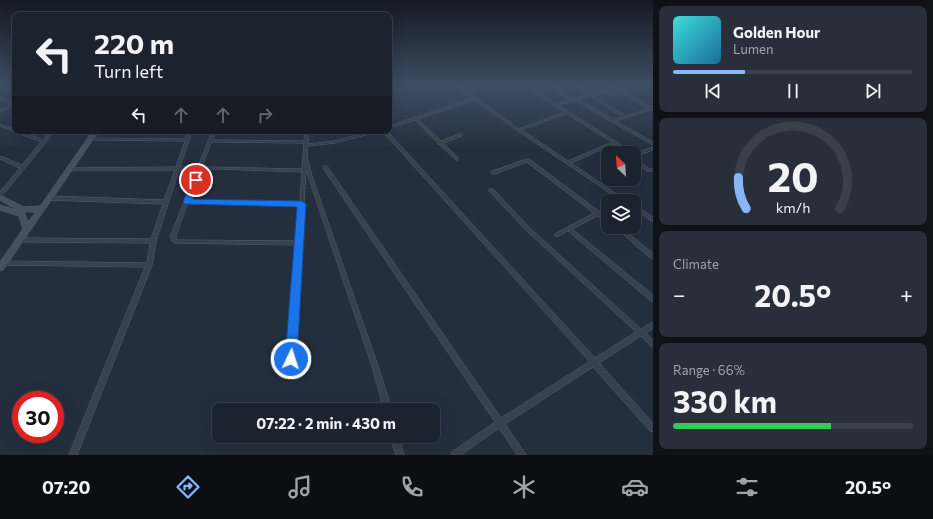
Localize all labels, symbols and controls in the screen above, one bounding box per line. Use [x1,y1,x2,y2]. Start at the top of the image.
text: Golden Hour [733,23,820,41]
text: 220 m [94,26,174,60]
icon: left [28,28,80,80]
text: Lumen [733,41,773,57]
text: Turn left [94,60,163,82]
icon: previous [702,80,724,102]
icon: pause [782,80,804,102]
icon: next [862,80,884,102]
icon: left [128,104,150,126]
icon: ahead [170,104,192,126]
icon: ahead [212,104,234,126]
icon: right [254,104,276,126]
north arrow [601,146,641,186]
map controls [601,146,641,234]
text: 20 [767,150,819,201]
pin [179,163,213,197]
icon: arrive [185,169,207,191]
button: layers [601,194,641,234]
text: km/h [776,198,810,216]
text: Climate [673,256,719,272]
text: 20.5° [754,276,831,313]
text: − [673,281,686,308]
text: + [900,281,913,308]
position arrow [270,338,312,380]
text: Range · 66% [673,362,745,378]
text: 330 km [673,382,777,419]
speed limit sign: 30 [12,391,64,443]
text: 07:22 · 2 min · 430 m [256,414,396,432]
icon: directions [174,473,202,501]
icon: music [286,473,314,501]
icon: phone [398,473,426,501]
icon: climate [510,473,538,501]
icon: car [621,473,649,501]
icon: filters [733,473,761,501]
text: 07:20 [42,476,90,498]
text: 20.5° [845,476,891,498]

